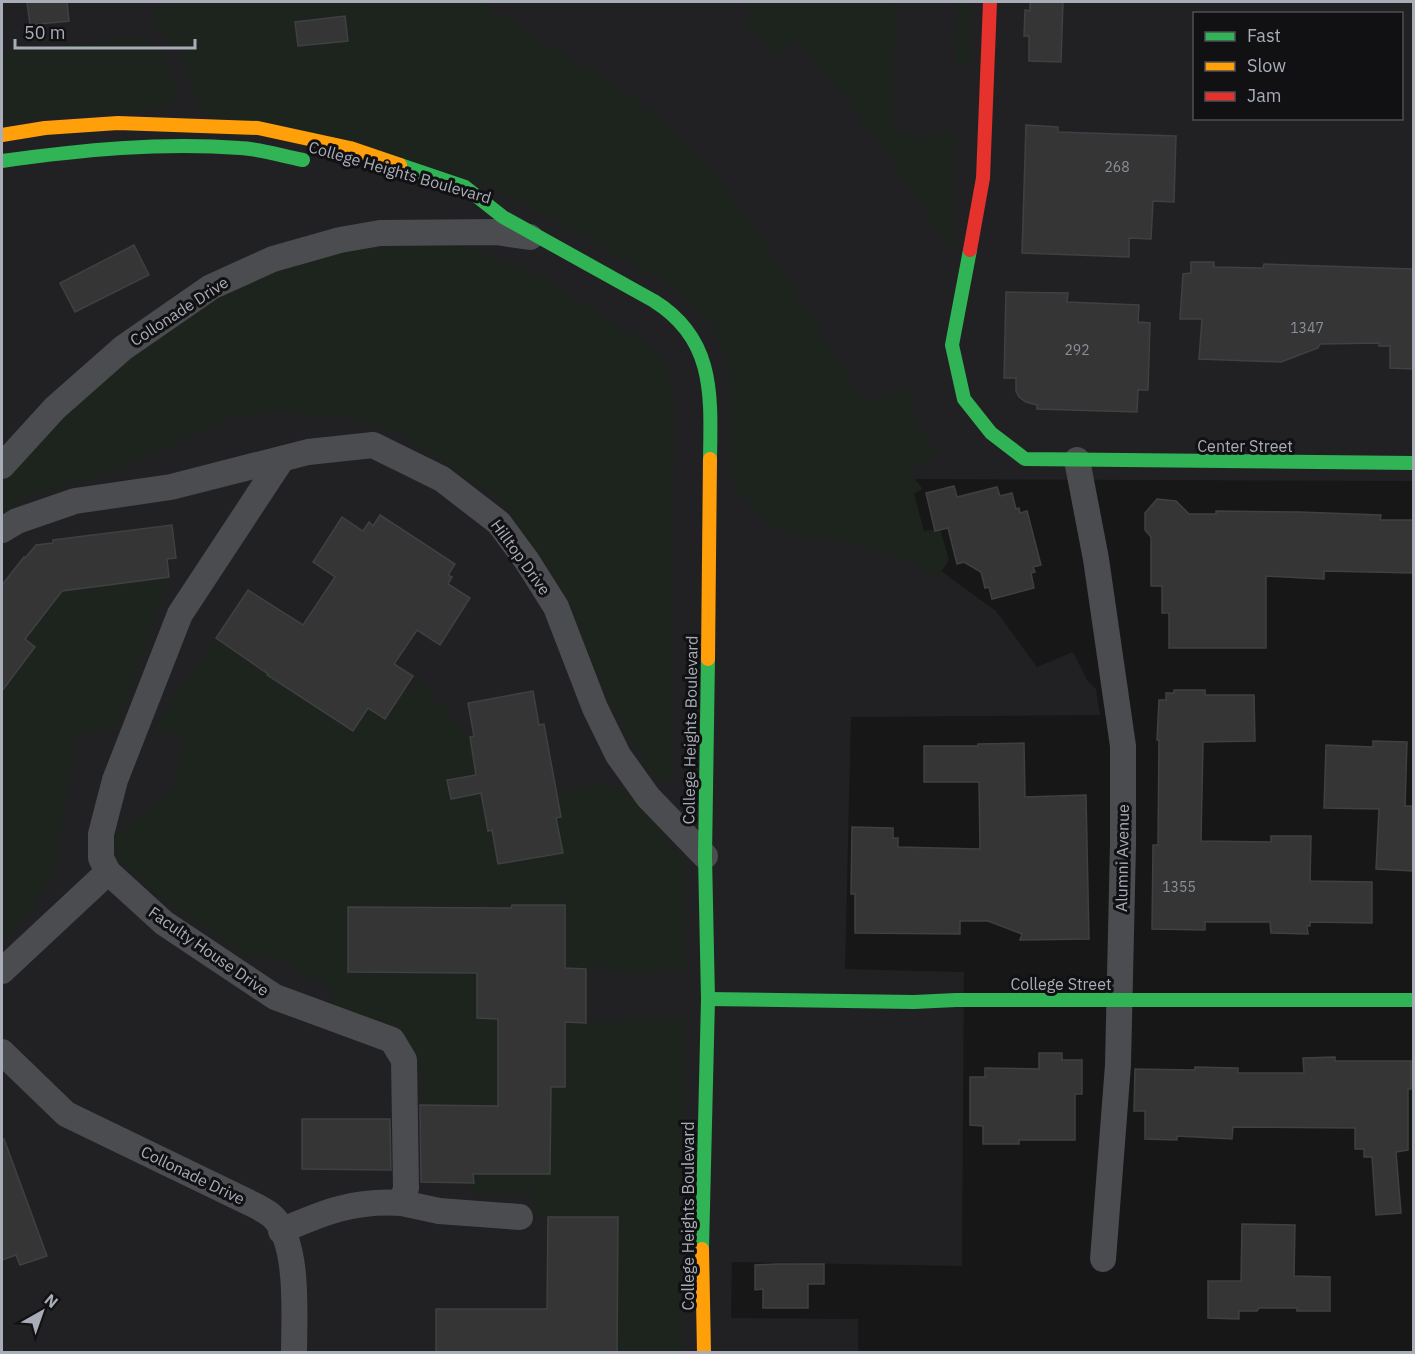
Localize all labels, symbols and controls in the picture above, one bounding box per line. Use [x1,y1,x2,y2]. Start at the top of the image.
scale bar [15,12,195,50]
legend [1193,12,1403,120]
text: 50 m [24,21,66,44]
text: Fast [1247,24,1281,47]
text: Slow [1247,54,1286,77]
text: Jam [1247,84,1282,107]
street label: College Heights Boulevard [306,136,494,208]
house number: 268 [1104,158,1130,176]
street label: Collonade Drive [126,272,232,350]
house number: 1347 [1290,319,1324,337]
house number: 292 [1064,341,1090,359]
street label: Center Street [1197,436,1293,456]
street label: Hilltop Drive [487,515,555,599]
street label: College Heights Boulevard [678,635,702,825]
street label: Alumni Avenue [1111,804,1133,912]
house number: 1355 [1162,878,1196,896]
street label: Faculty House Drive [145,902,273,1000]
street label: College Street [1010,974,1112,994]
street label: College Heights Boulevard [678,1122,698,1310]
street label: Collonade Drive [138,1141,248,1209]
north arrow [12,1282,72,1342]
text: N [41,1289,63,1312]

